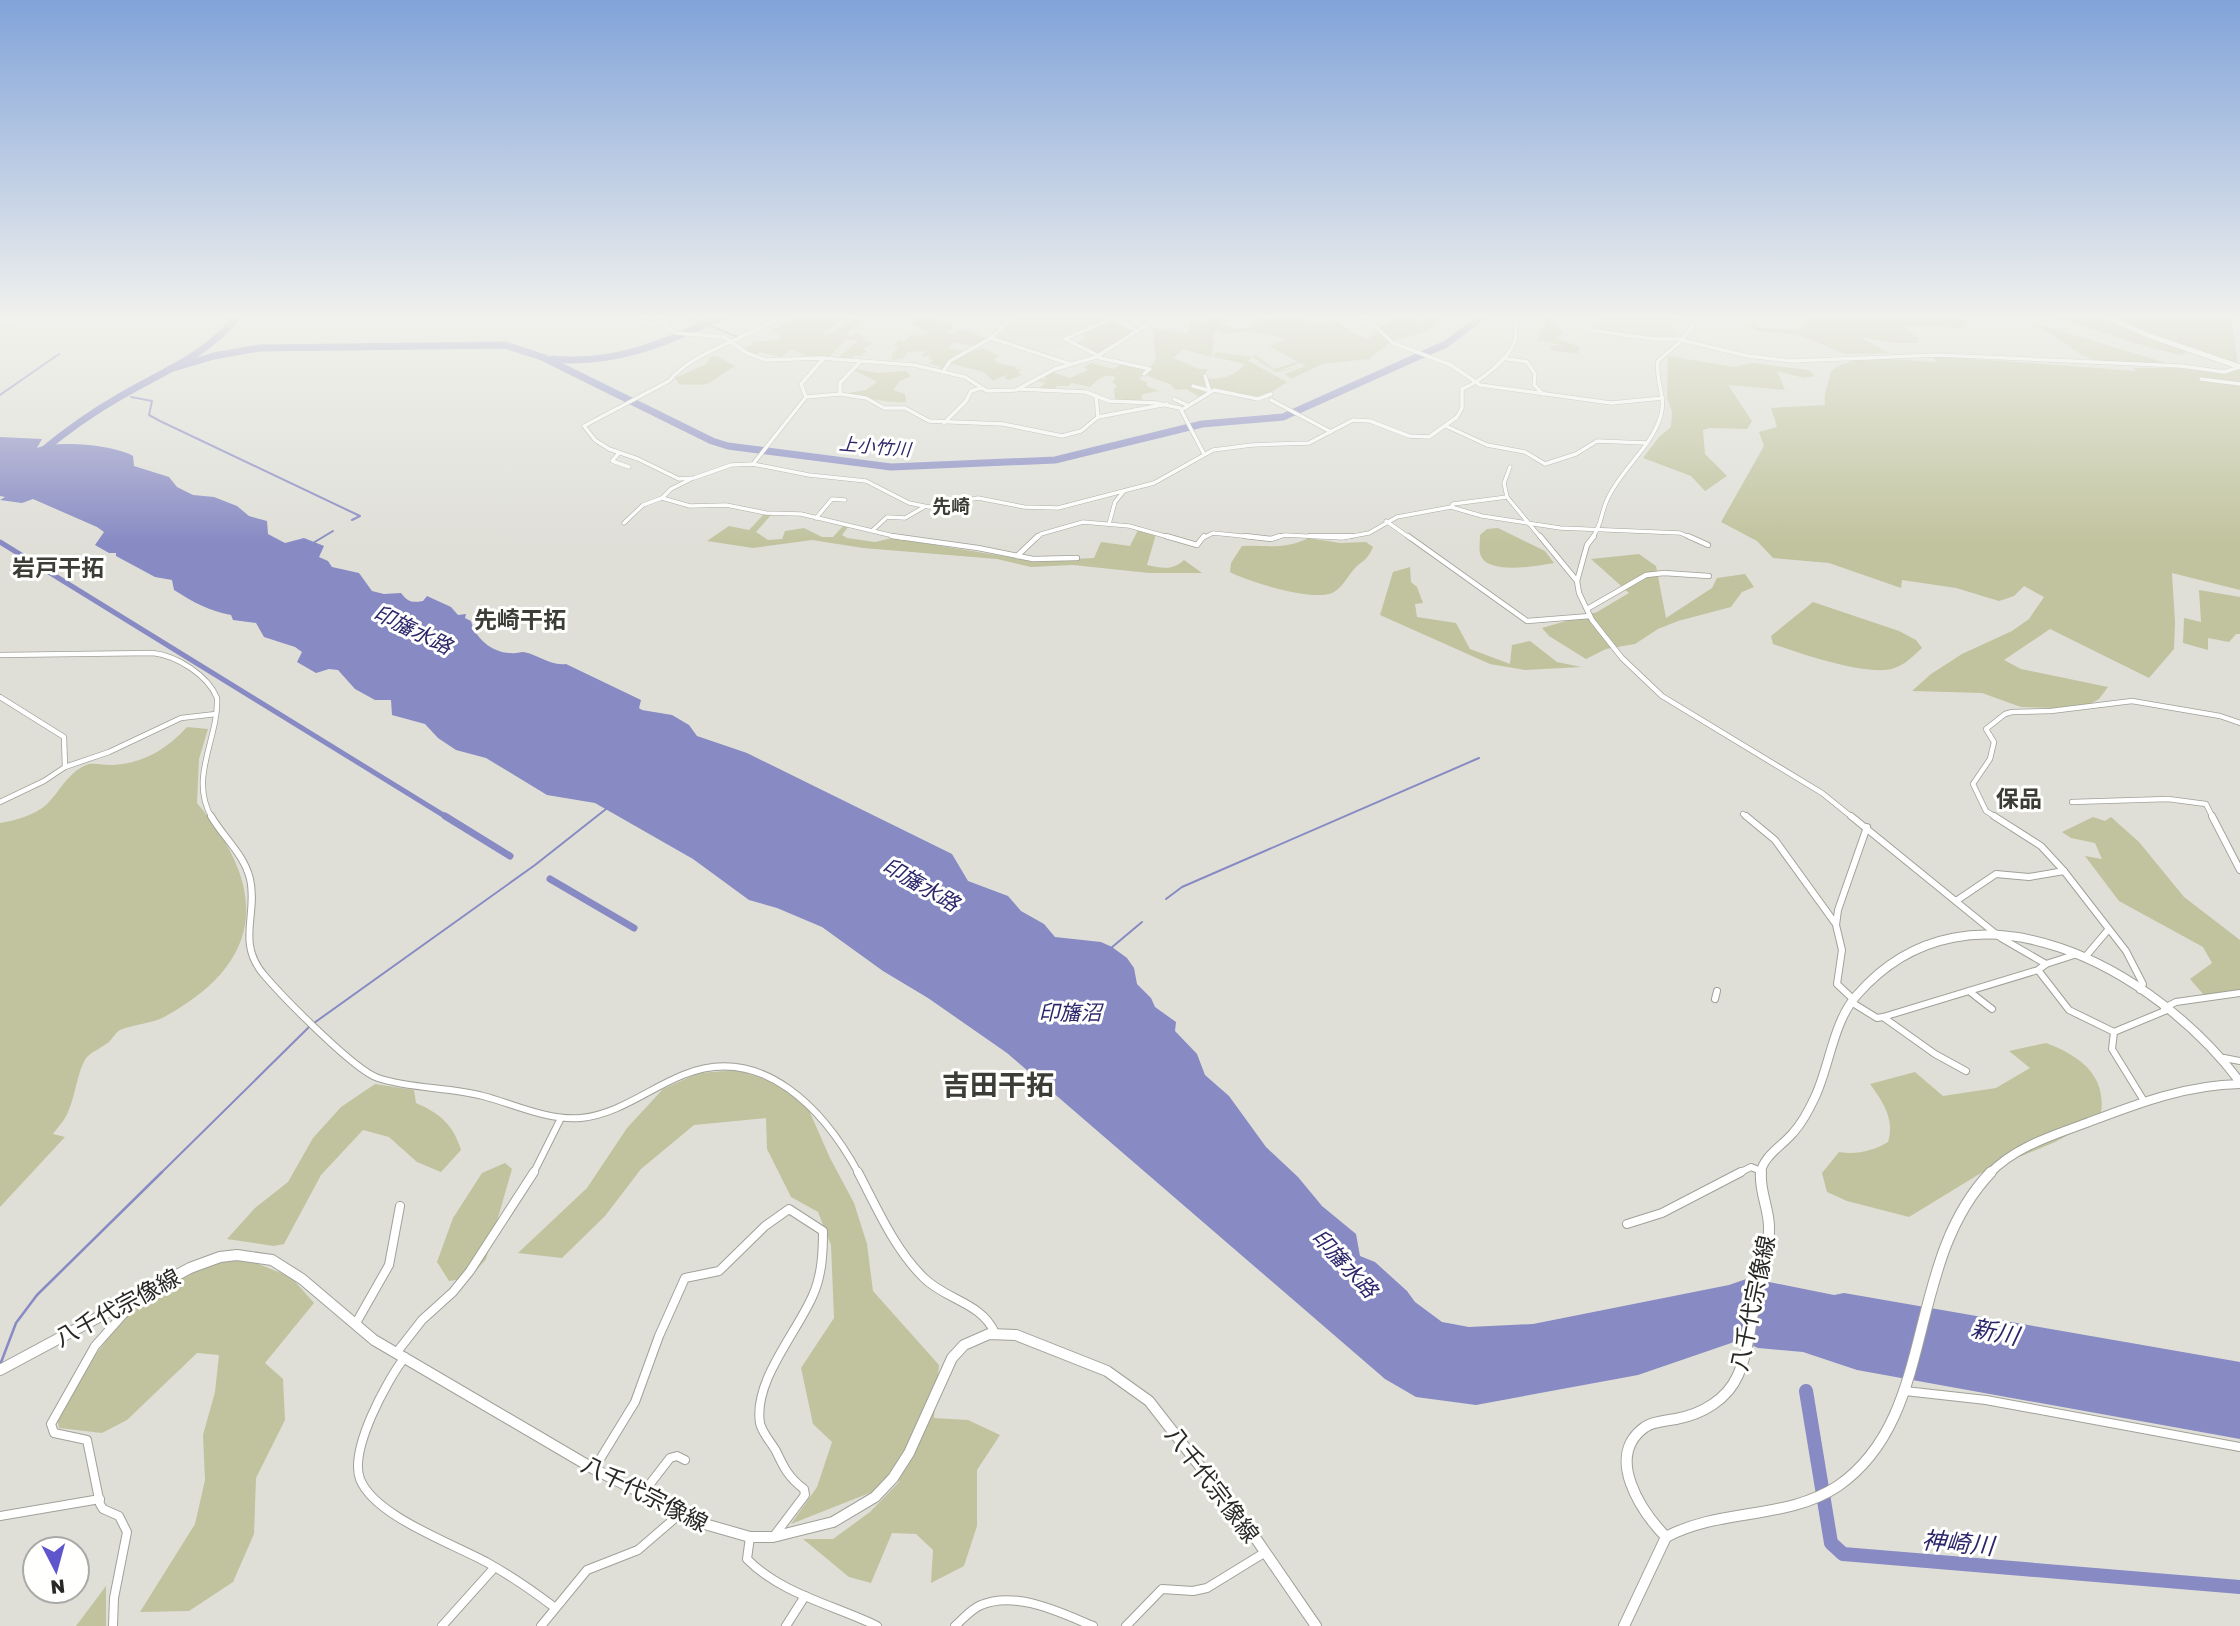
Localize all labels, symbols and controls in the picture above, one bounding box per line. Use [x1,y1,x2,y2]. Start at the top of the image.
water label: 上小竹川 [838,432,914,460]
district label: 先崎 [932,494,970,517]
district label: 岩戸干拓 [12,553,104,581]
water label: 印旛水路 [370,599,458,660]
district label: 先崎干拓 [474,605,566,633]
district label: 保品 [1996,784,2042,812]
water label: 印旛水路 [878,852,966,917]
water label: 印旛沼 [1039,999,1104,1025]
district label: 吉田干拓 [942,1068,1054,1101]
water label: 印旛水路 [1307,1223,1385,1304]
street label: 八千代宗像線 [1724,1233,1780,1373]
street label: 八千代宗像線 [50,1262,184,1352]
water label: 新川 [1969,1312,2024,1350]
street label: 八千代宗像線 [1160,1420,1266,1548]
street label: 八千代宗像線 [577,1449,713,1537]
water label: 神崎川 [1921,1524,1998,1560]
north arrow [21,1535,91,1605]
text: N [49,1575,66,1600]

